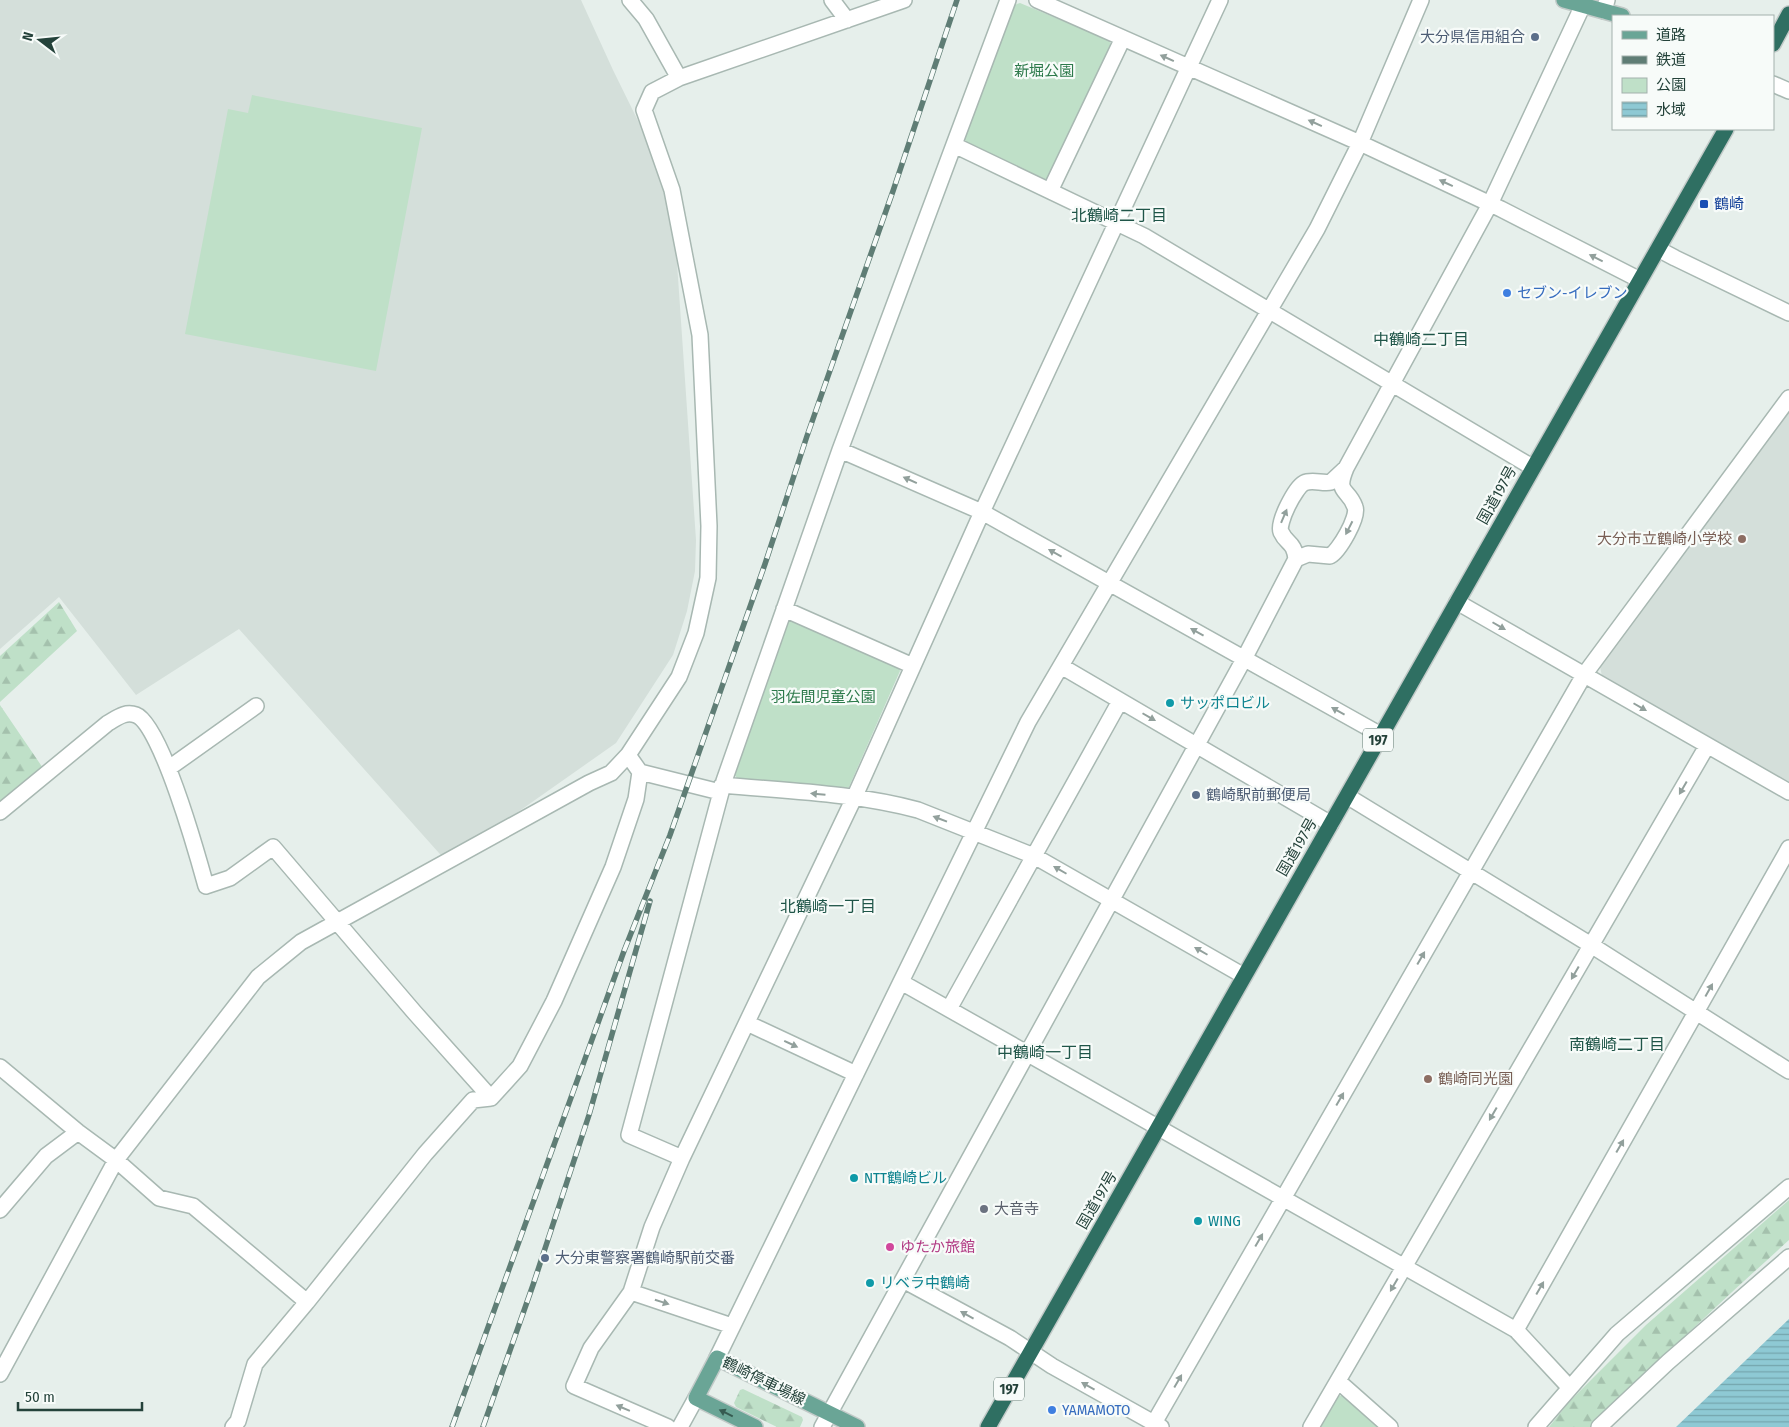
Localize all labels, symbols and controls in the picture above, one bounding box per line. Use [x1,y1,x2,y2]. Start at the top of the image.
north arrow [15,15,65,65]
legend [1612,15,1774,130]
text: 道路 [1656,26,1686,44]
place label: 大分県信用組合 [1420,28,1525,46]
text: N [19,30,37,43]
marker: 大分県信用組合 [1529,31,1541,43]
text: 鉄道 [1656,51,1686,69]
one-way arrow [1160,53,1174,61]
park label: 新堀公園 [1014,62,1074,80]
text: 公園 [1656,76,1686,94]
text: 水域 [1656,101,1686,119]
one-way arrow [1308,119,1322,127]
one-way arrow [1439,179,1453,187]
place label: 鶴崎 [1714,195,1744,213]
marker: 鶴崎 [1698,198,1710,210]
district label: 北鶴崎二丁目 [1071,206,1167,225]
one-way arrow [1589,254,1604,262]
place label: セブン-イレブン [1517,284,1628,302]
marker: セブン-イレブン [1501,287,1513,299]
district label: 中鶴崎二丁目 [1373,330,1469,349]
street label: 国道197号 [1474,463,1520,527]
one-way arrow [903,476,917,484]
one-way arrow [1280,508,1288,523]
one-way arrow [1345,520,1353,535]
place label: 大分市立鶴崎小学校 [1597,530,1732,548]
marker: 大分市立鶴崎小学校 [1736,533,1748,545]
one-way arrow [1048,548,1062,557]
one-way arrow [1492,622,1505,631]
one-way arrow [1189,628,1204,636]
park label: 羽佐間児童公園 [770,688,876,706]
place label: サッポロビル [1180,694,1270,712]
marker: サッポロビル [1164,697,1176,709]
one-way arrow [1632,703,1647,711]
one-way arrow [1332,707,1345,716]
one-way arrow [1142,713,1155,722]
road number: 197 [1363,728,1393,752]
one-way arrow [1679,780,1687,795]
place label: 鶴崎駅前郵便局 [1206,786,1311,804]
marker: 鶴崎駅前郵便局 [1190,789,1202,801]
one-way arrow [810,790,826,798]
one-way arrow [932,815,947,823]
street label: 国道197号 [1273,815,1321,879]
one-way arrow [1054,866,1067,875]
district label: 北鶴崎一丁目 [780,897,876,916]
one-way arrow [1195,947,1208,956]
one-way arrow [1417,951,1425,966]
one-way arrow [1570,967,1579,980]
one-way arrow [1705,983,1714,997]
district label: 南鶴崎二丁目 [1569,1035,1665,1054]
one-way arrow [784,1040,798,1048]
district label: 中鶴崎一丁目 [997,1043,1093,1062]
place label: 鶴崎同光園 [1438,1070,1513,1088]
marker: 鶴崎同光園 [1422,1073,1434,1085]
one-way arrow [1336,1093,1345,1106]
one-way arrow [1489,1106,1497,1121]
one-way arrow [1616,1140,1625,1153]
street label: 国道197号 [1073,1168,1121,1232]
place label: NTT鶴崎ビル [864,1169,947,1187]
marker: NTT鶴崎ビル [848,1172,860,1184]
place label: 大音寺 [994,1200,1039,1218]
marker: 大音寺 [978,1203,990,1215]
place label: WING [1208,1212,1241,1230]
marker: WING [1192,1215,1204,1227]
one-way arrow [1255,1234,1264,1247]
place label: ゆたか旅館 [900,1238,975,1256]
marker: ゆたか旅館 [884,1241,896,1253]
place label: 大分東警察署鶴崎駅前交番 [555,1249,735,1267]
marker: 大分東警察署鶴崎駅前交番 [539,1252,551,1264]
place label: リベラ中鶴崎 [880,1274,970,1292]
marker: リベラ中鶴崎 [864,1277,876,1289]
one-way arrow [1389,1278,1398,1291]
one-way arrow [1536,1280,1544,1295]
one-way arrow [655,1299,670,1307]
one-way arrow [961,1310,974,1319]
street label: 鶴崎停車場線 [720,1353,808,1409]
one-way arrow [1174,1374,1183,1388]
road number: 197 [994,1378,1024,1400]
scale bar [18,1380,141,1412]
one-way arrow [1080,1382,1095,1390]
text: 50 m [25,1388,55,1406]
place label: YAMAMOTO [1062,1401,1130,1419]
one-way arrow [616,1403,630,1411]
marker: YAMAMOTO [1046,1404,1058,1416]
one-way arrow [719,1408,733,1416]

